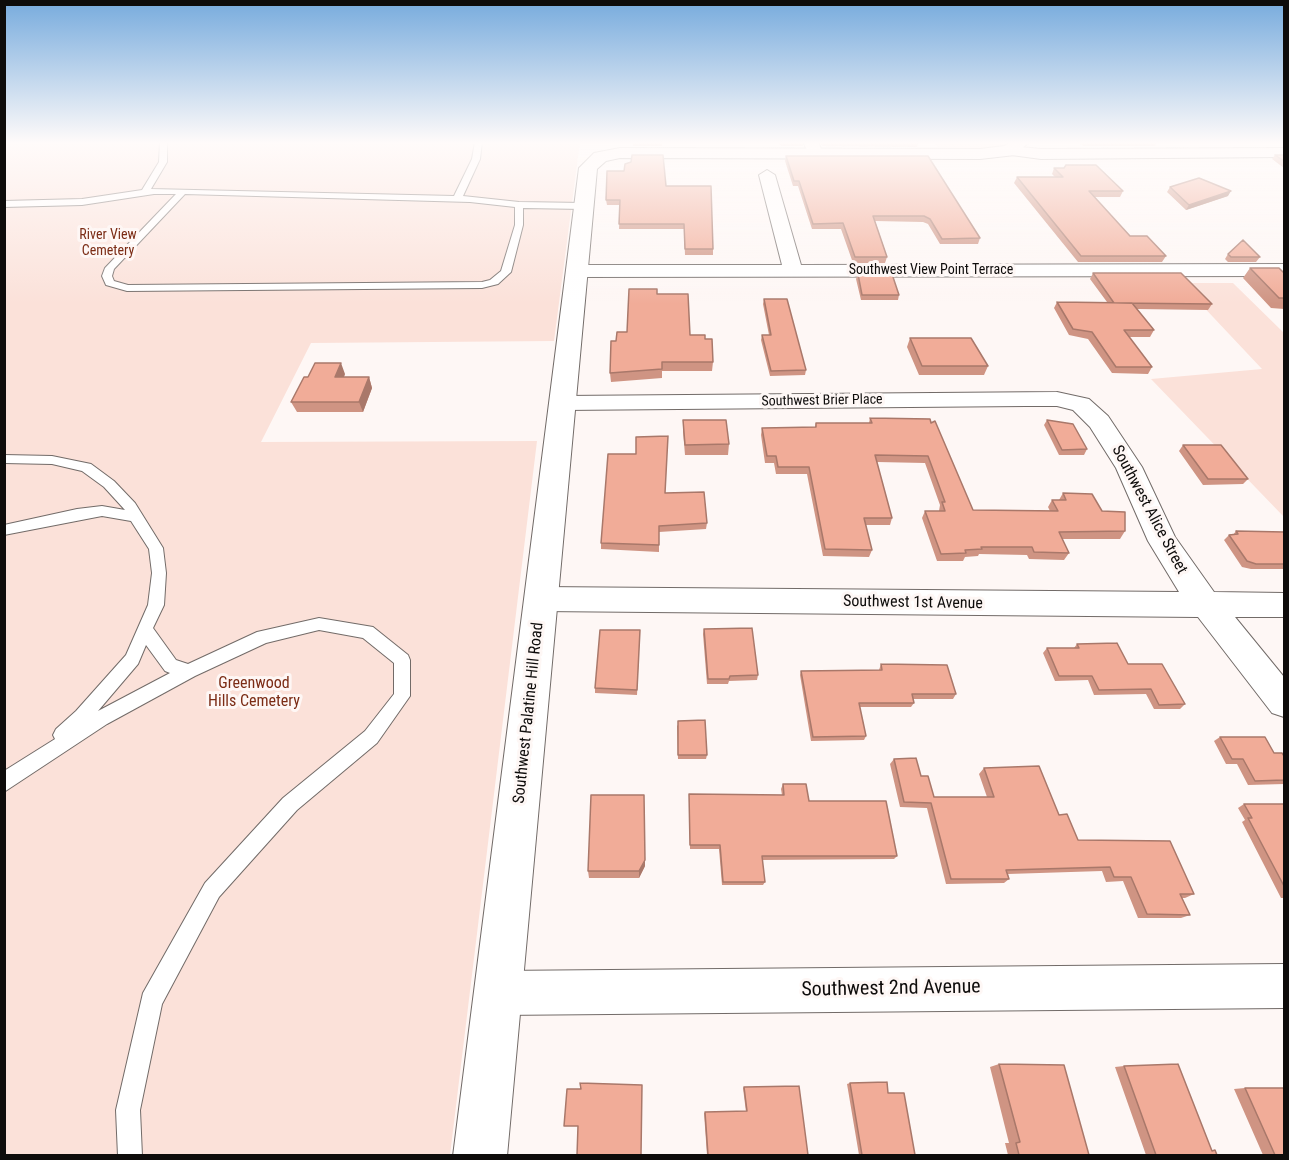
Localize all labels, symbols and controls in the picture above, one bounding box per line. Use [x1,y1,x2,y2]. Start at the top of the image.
park label: River View Cemetery [79,227,137,260]
street label: Southwest View Point Terrace [849,262,1013,278]
street label: Southwest Brier Place [761,392,883,410]
street label: Southwest Alice Street [1107,442,1191,578]
street label: Southwest 1st Avenue [843,592,983,614]
street label: Southwest Palatine Hill Road [510,622,548,804]
park label: Greenwood Hills Cemetery [208,674,300,712]
street label: Southwest 2nd Avenue [801,975,981,1003]

